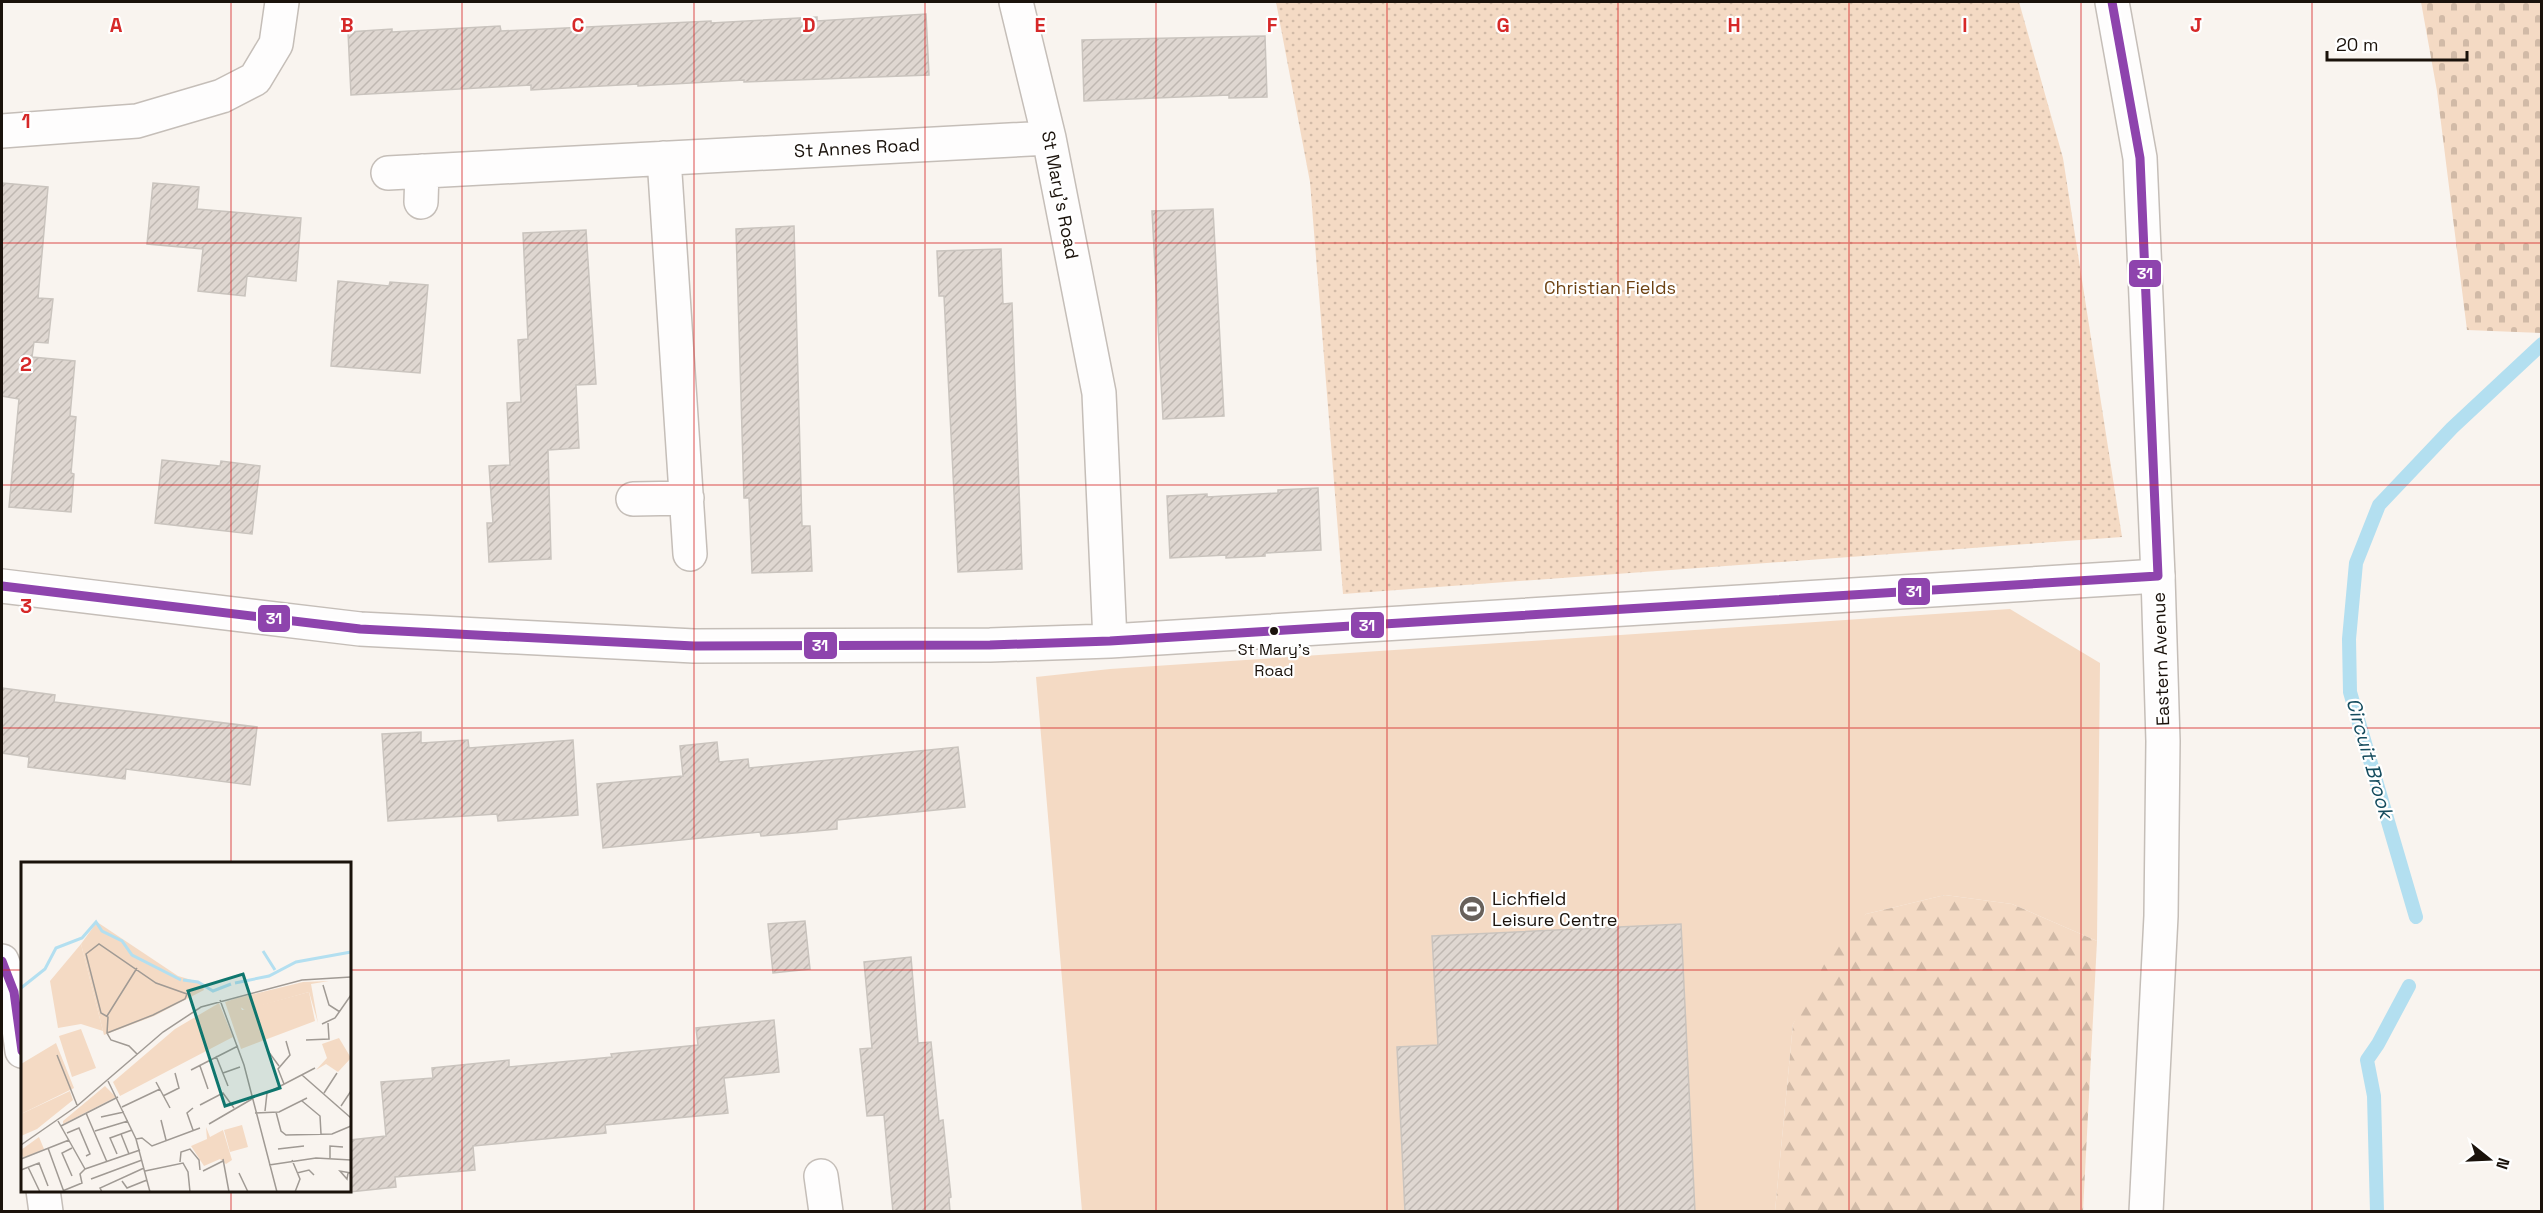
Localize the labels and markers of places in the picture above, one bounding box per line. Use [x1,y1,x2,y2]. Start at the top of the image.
marker: St Mary's Road [1268,625,1280,637]
place label: St Mary's Road [1238,639,1310,681]
place label: Lichfield Leisure Centre [1492,887,1617,931]
sports icon: Lichfield Leisure Centre [1457,894,1487,924]

